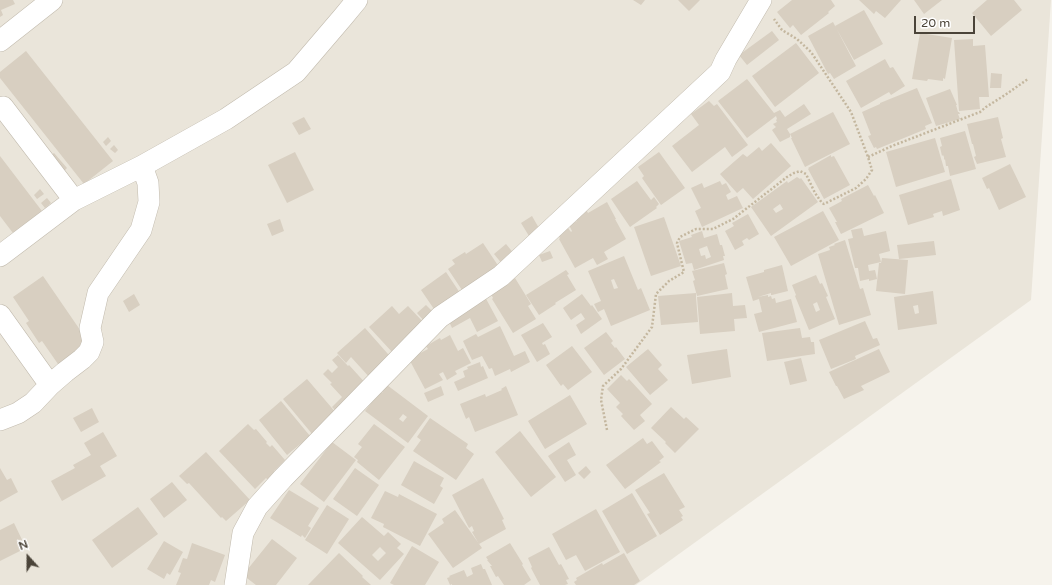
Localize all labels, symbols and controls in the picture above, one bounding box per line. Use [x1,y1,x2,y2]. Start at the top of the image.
scale bar [916,8,977,34]
text: 20 m [921,16,950,30]
north arrow [8,537,48,577]
text: N [17,538,30,553]

